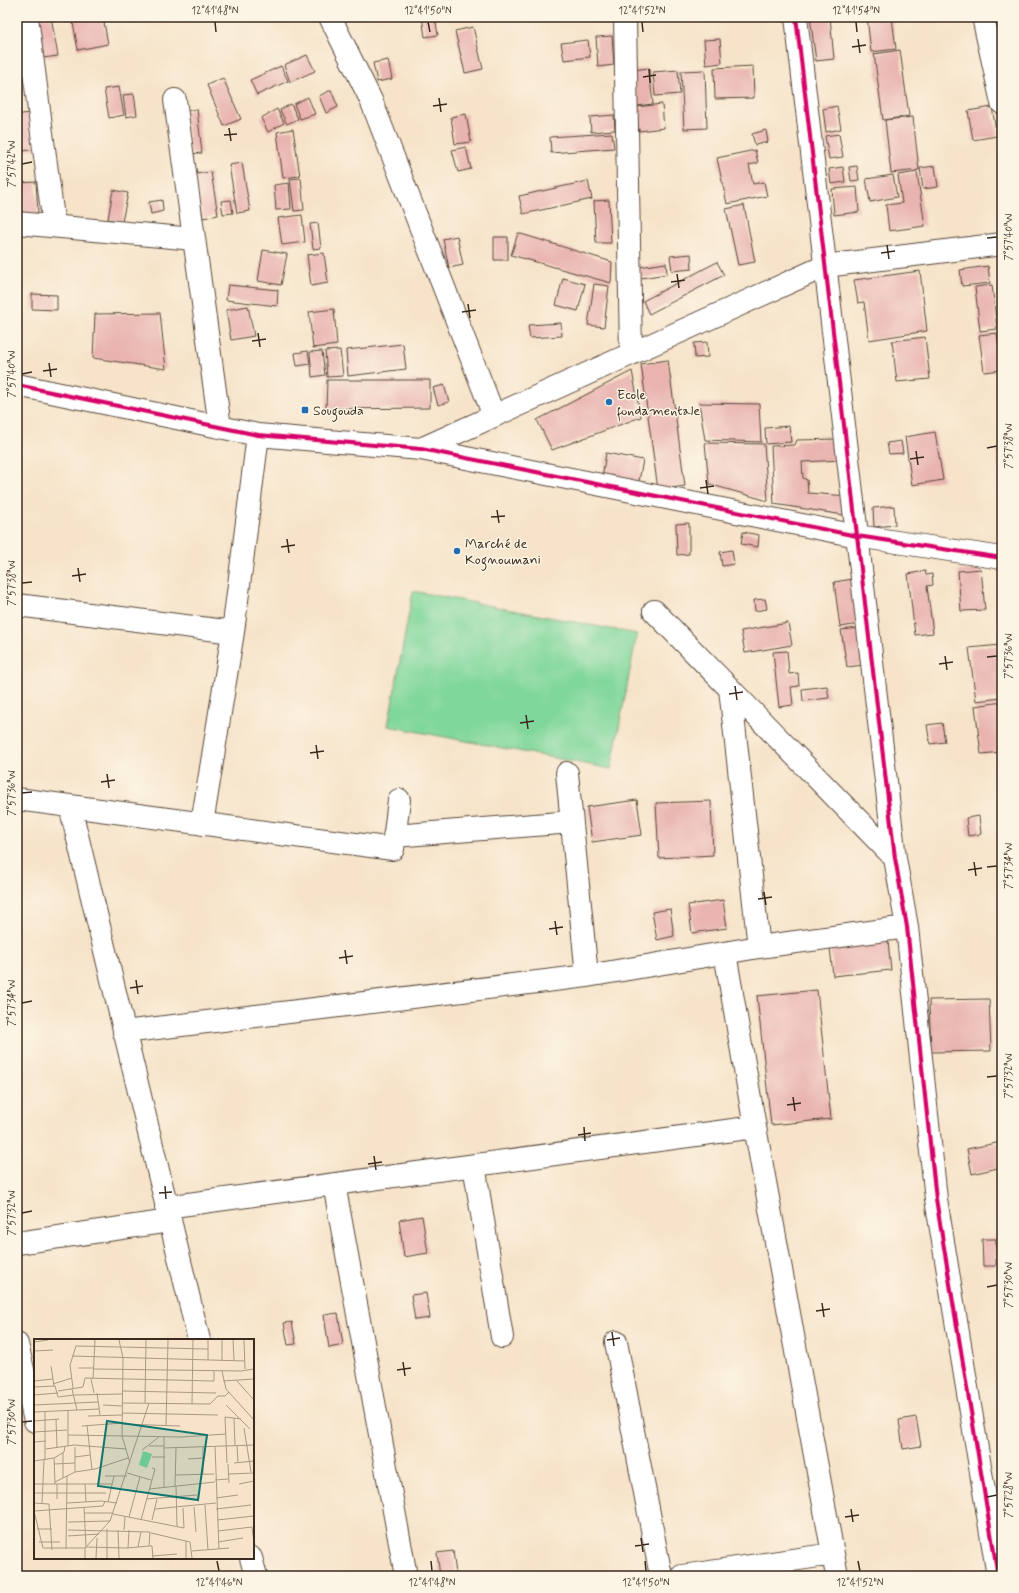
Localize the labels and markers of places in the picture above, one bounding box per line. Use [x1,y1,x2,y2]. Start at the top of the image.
place label: Ecole fondamentale [617,386,700,422]
marker: Ecole fondamentale [604,397,614,407]
place label: Sougouda [313,402,364,422]
marker: Sougouda [300,405,310,415]
place label: Marché de Kognoumani [465,535,541,571]
marker: Marché de Kognoumani [452,546,462,556]

